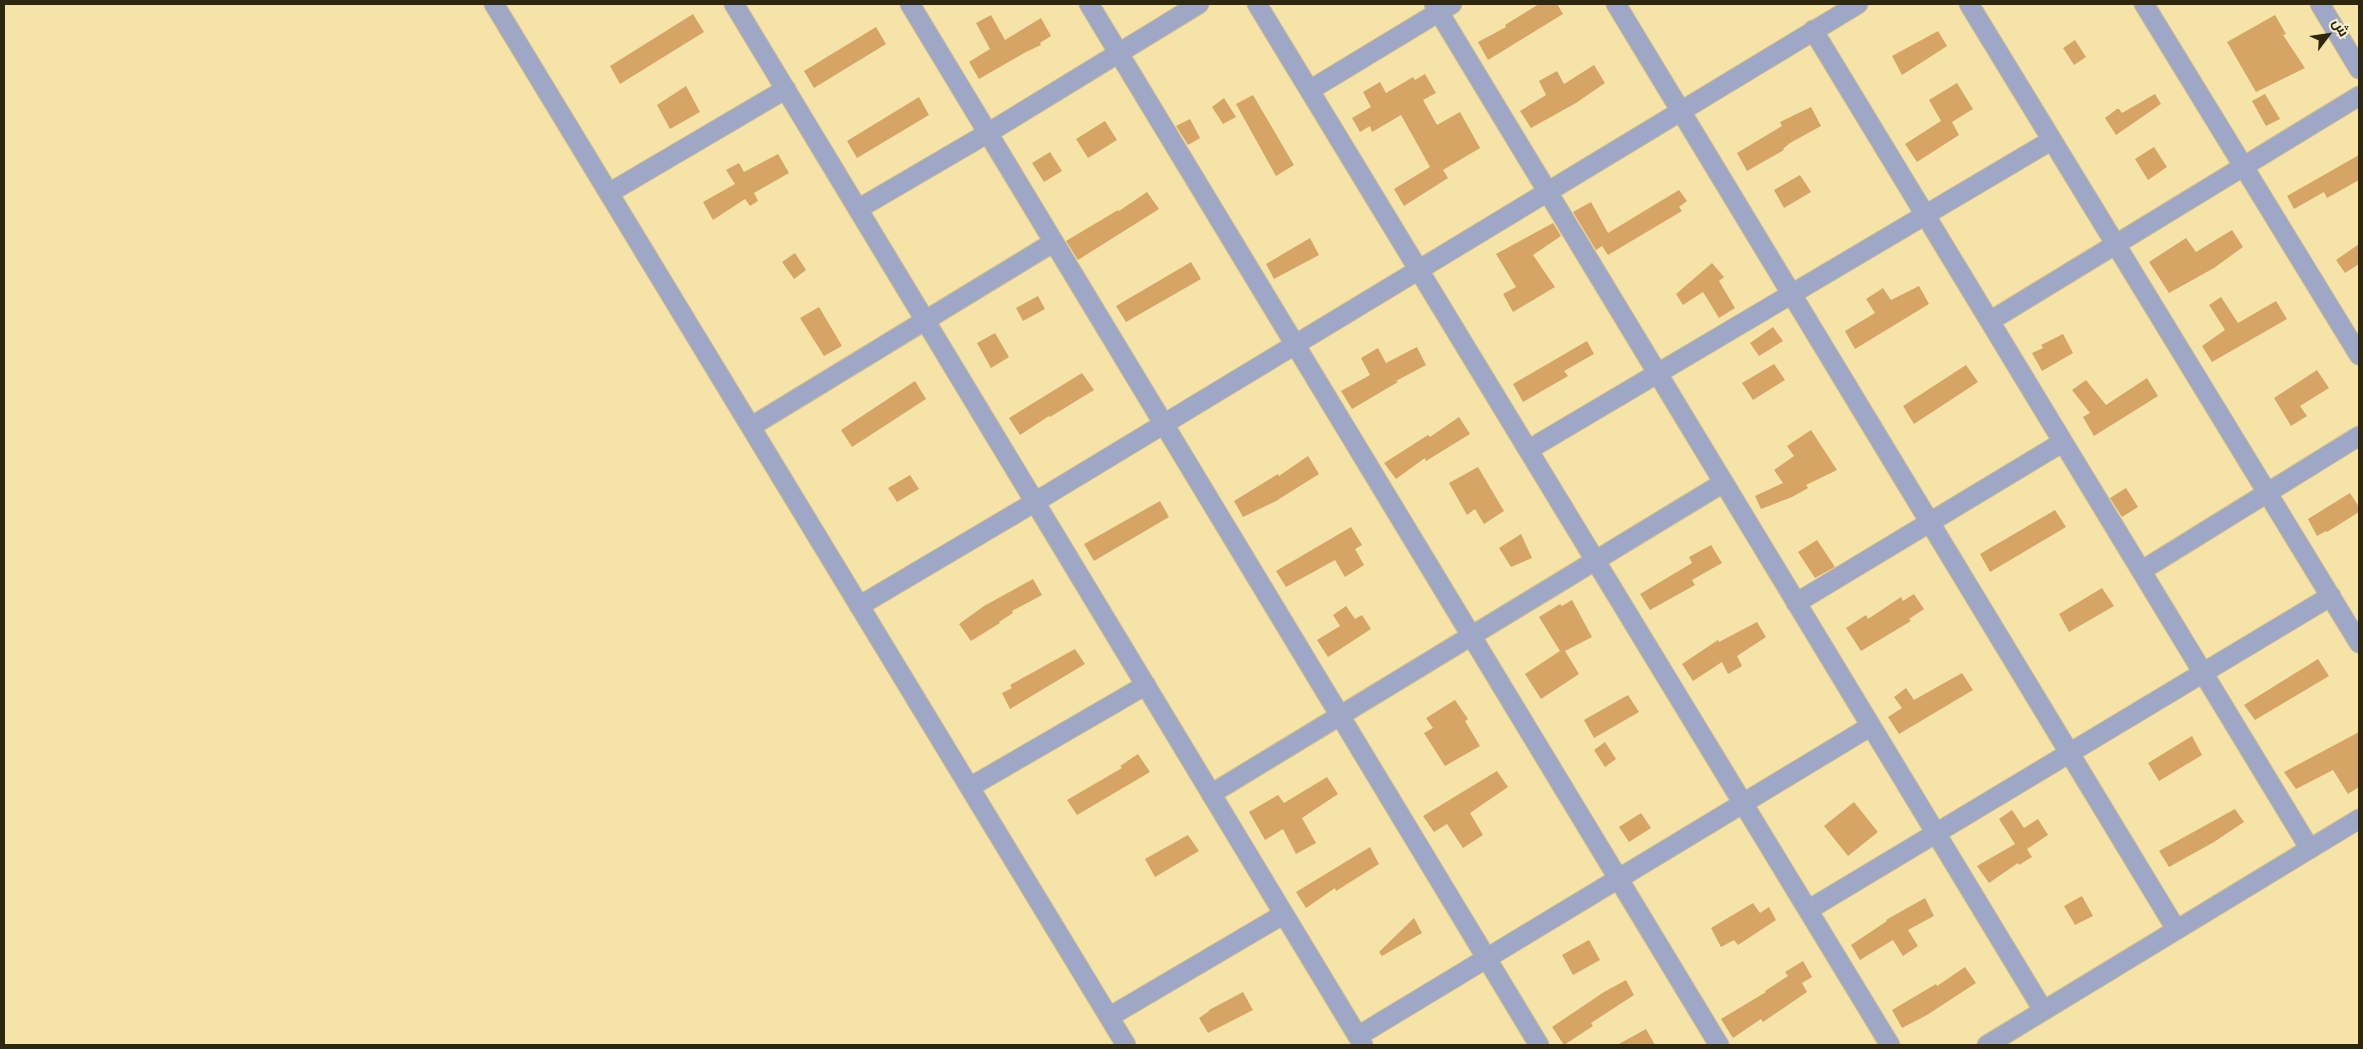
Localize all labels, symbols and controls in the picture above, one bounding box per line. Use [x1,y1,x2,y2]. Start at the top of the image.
north arrow [2303,10,2353,60]
text: ش [2329,15,2353,39]

